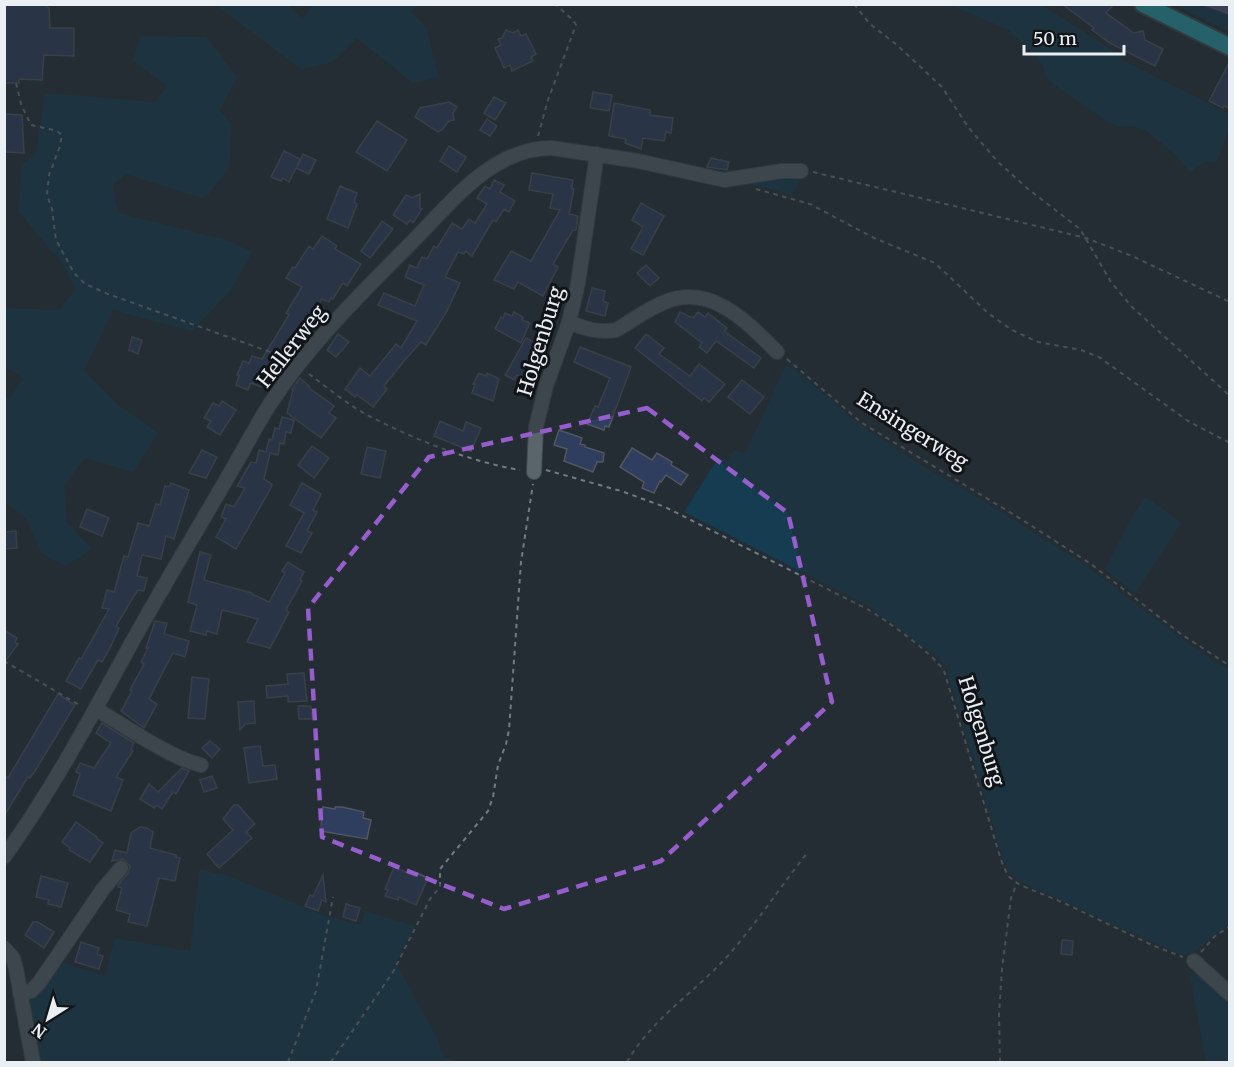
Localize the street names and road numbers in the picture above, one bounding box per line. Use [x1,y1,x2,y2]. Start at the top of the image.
street label: Holgenburg [511,283,569,399]
street label: Hellerweg [251,300,331,392]
street label: Ensingerweg [853,386,973,474]
street label: Holgenburg [953,673,1011,789]

